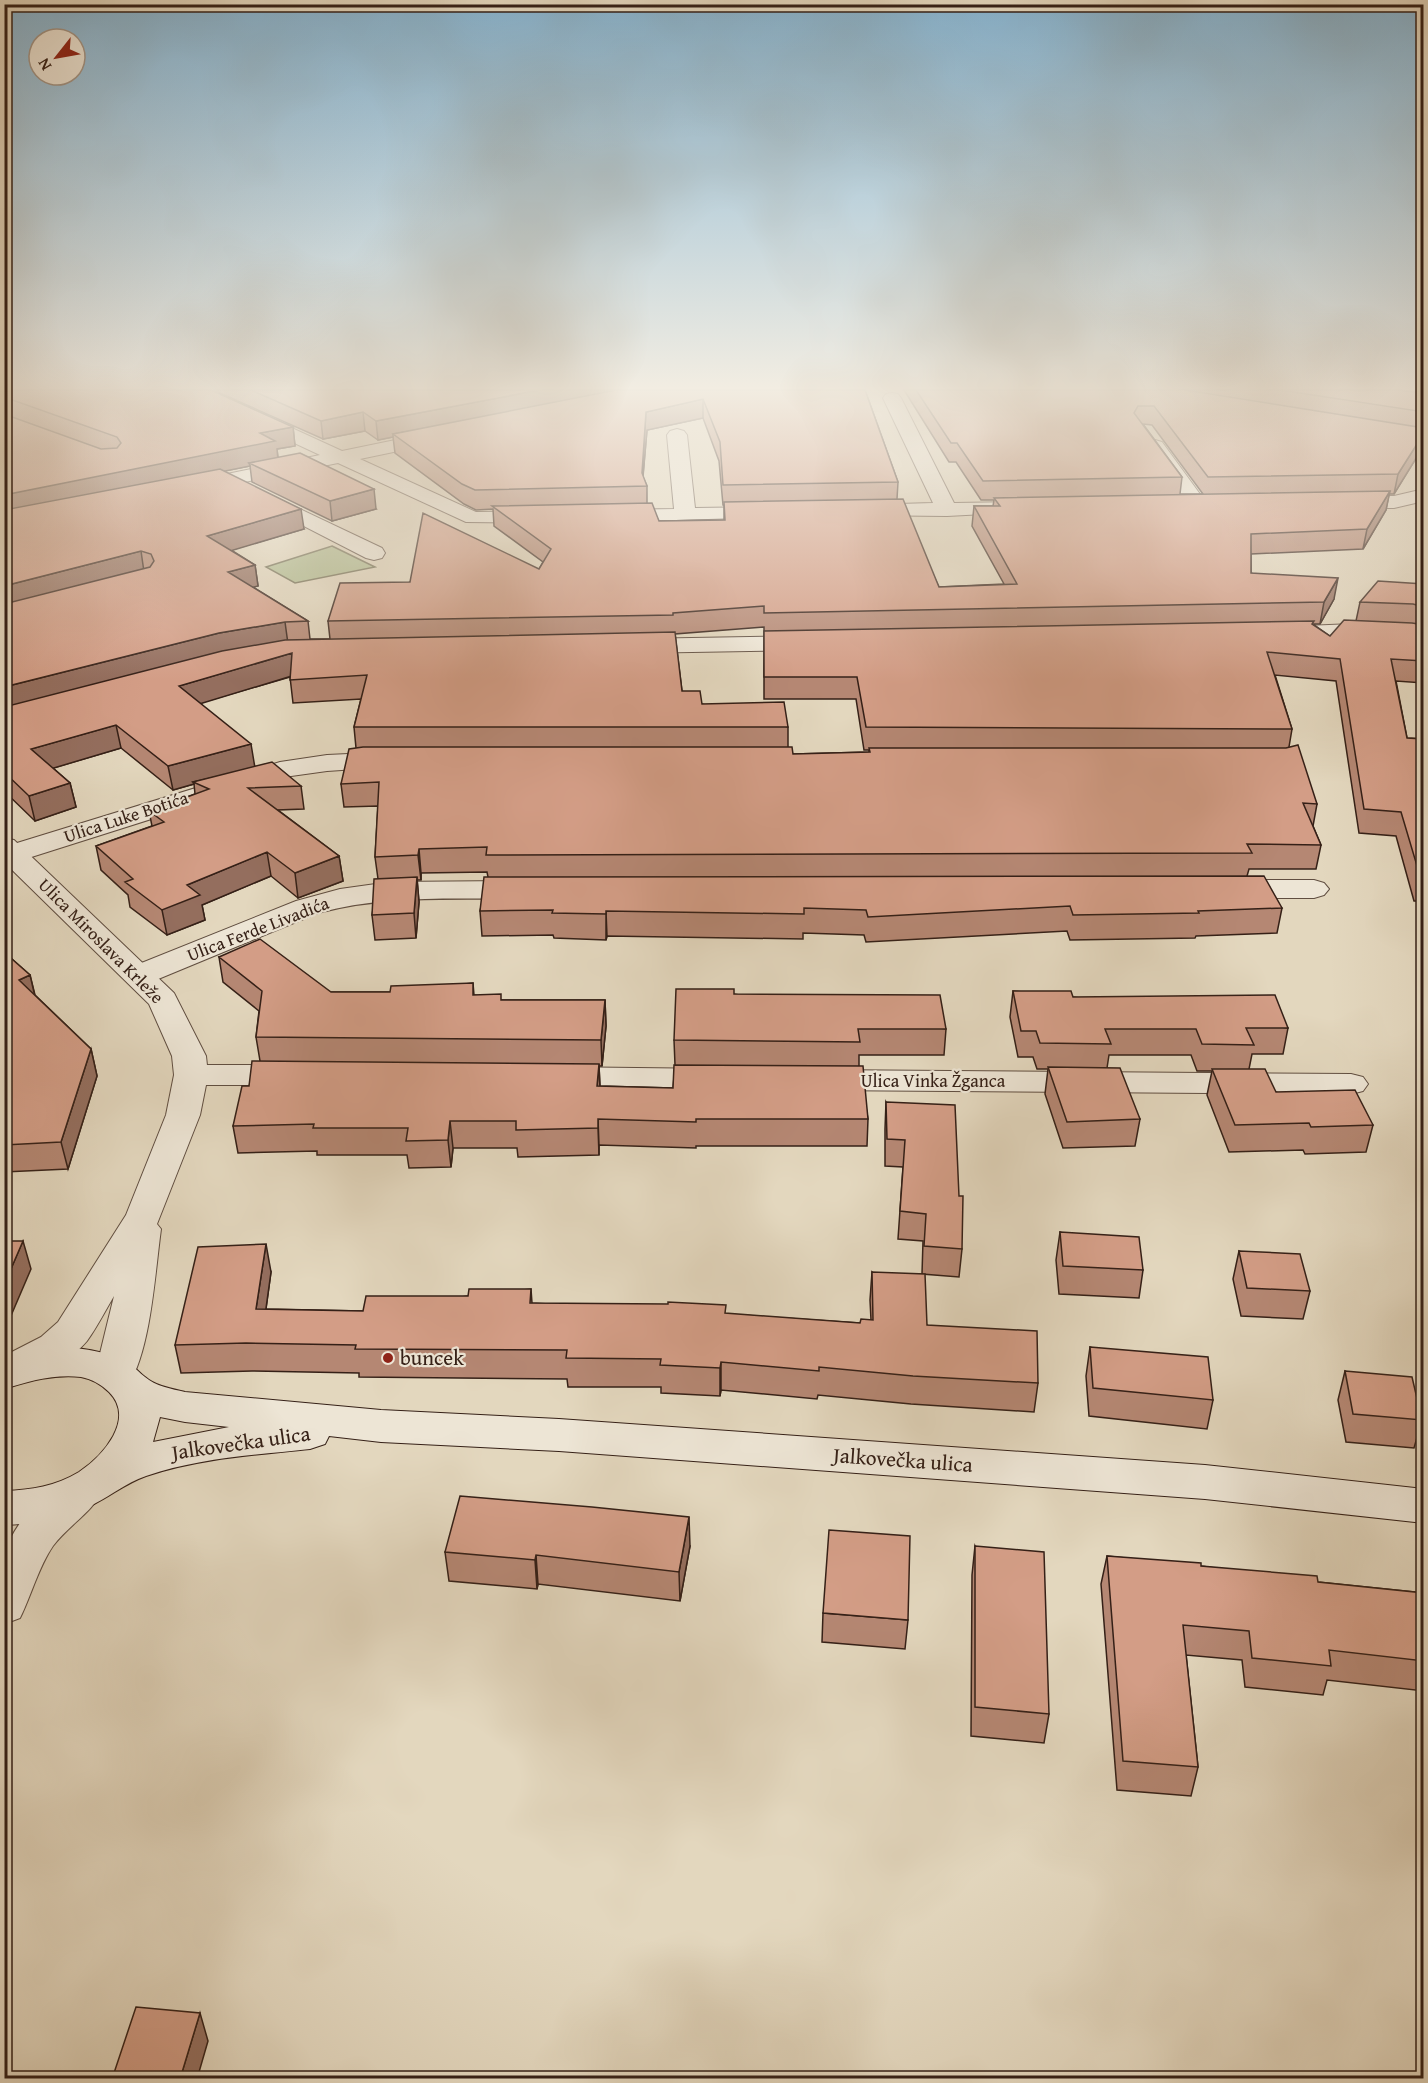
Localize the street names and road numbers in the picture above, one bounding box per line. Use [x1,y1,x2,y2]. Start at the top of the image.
street label: Ulica Luke Botića [60,784,192,849]
street label: Ulica Miroslava Krleže [32,872,170,1010]
street label: Ulica Ferde Livadića [183,889,333,968]
street label: Ulica Vinka Žganca [861,1067,1006,1094]
street label: Jalkovečka ulica [167,1417,312,1468]
street label: Jalkovečka ulica [829,1439,974,1480]

